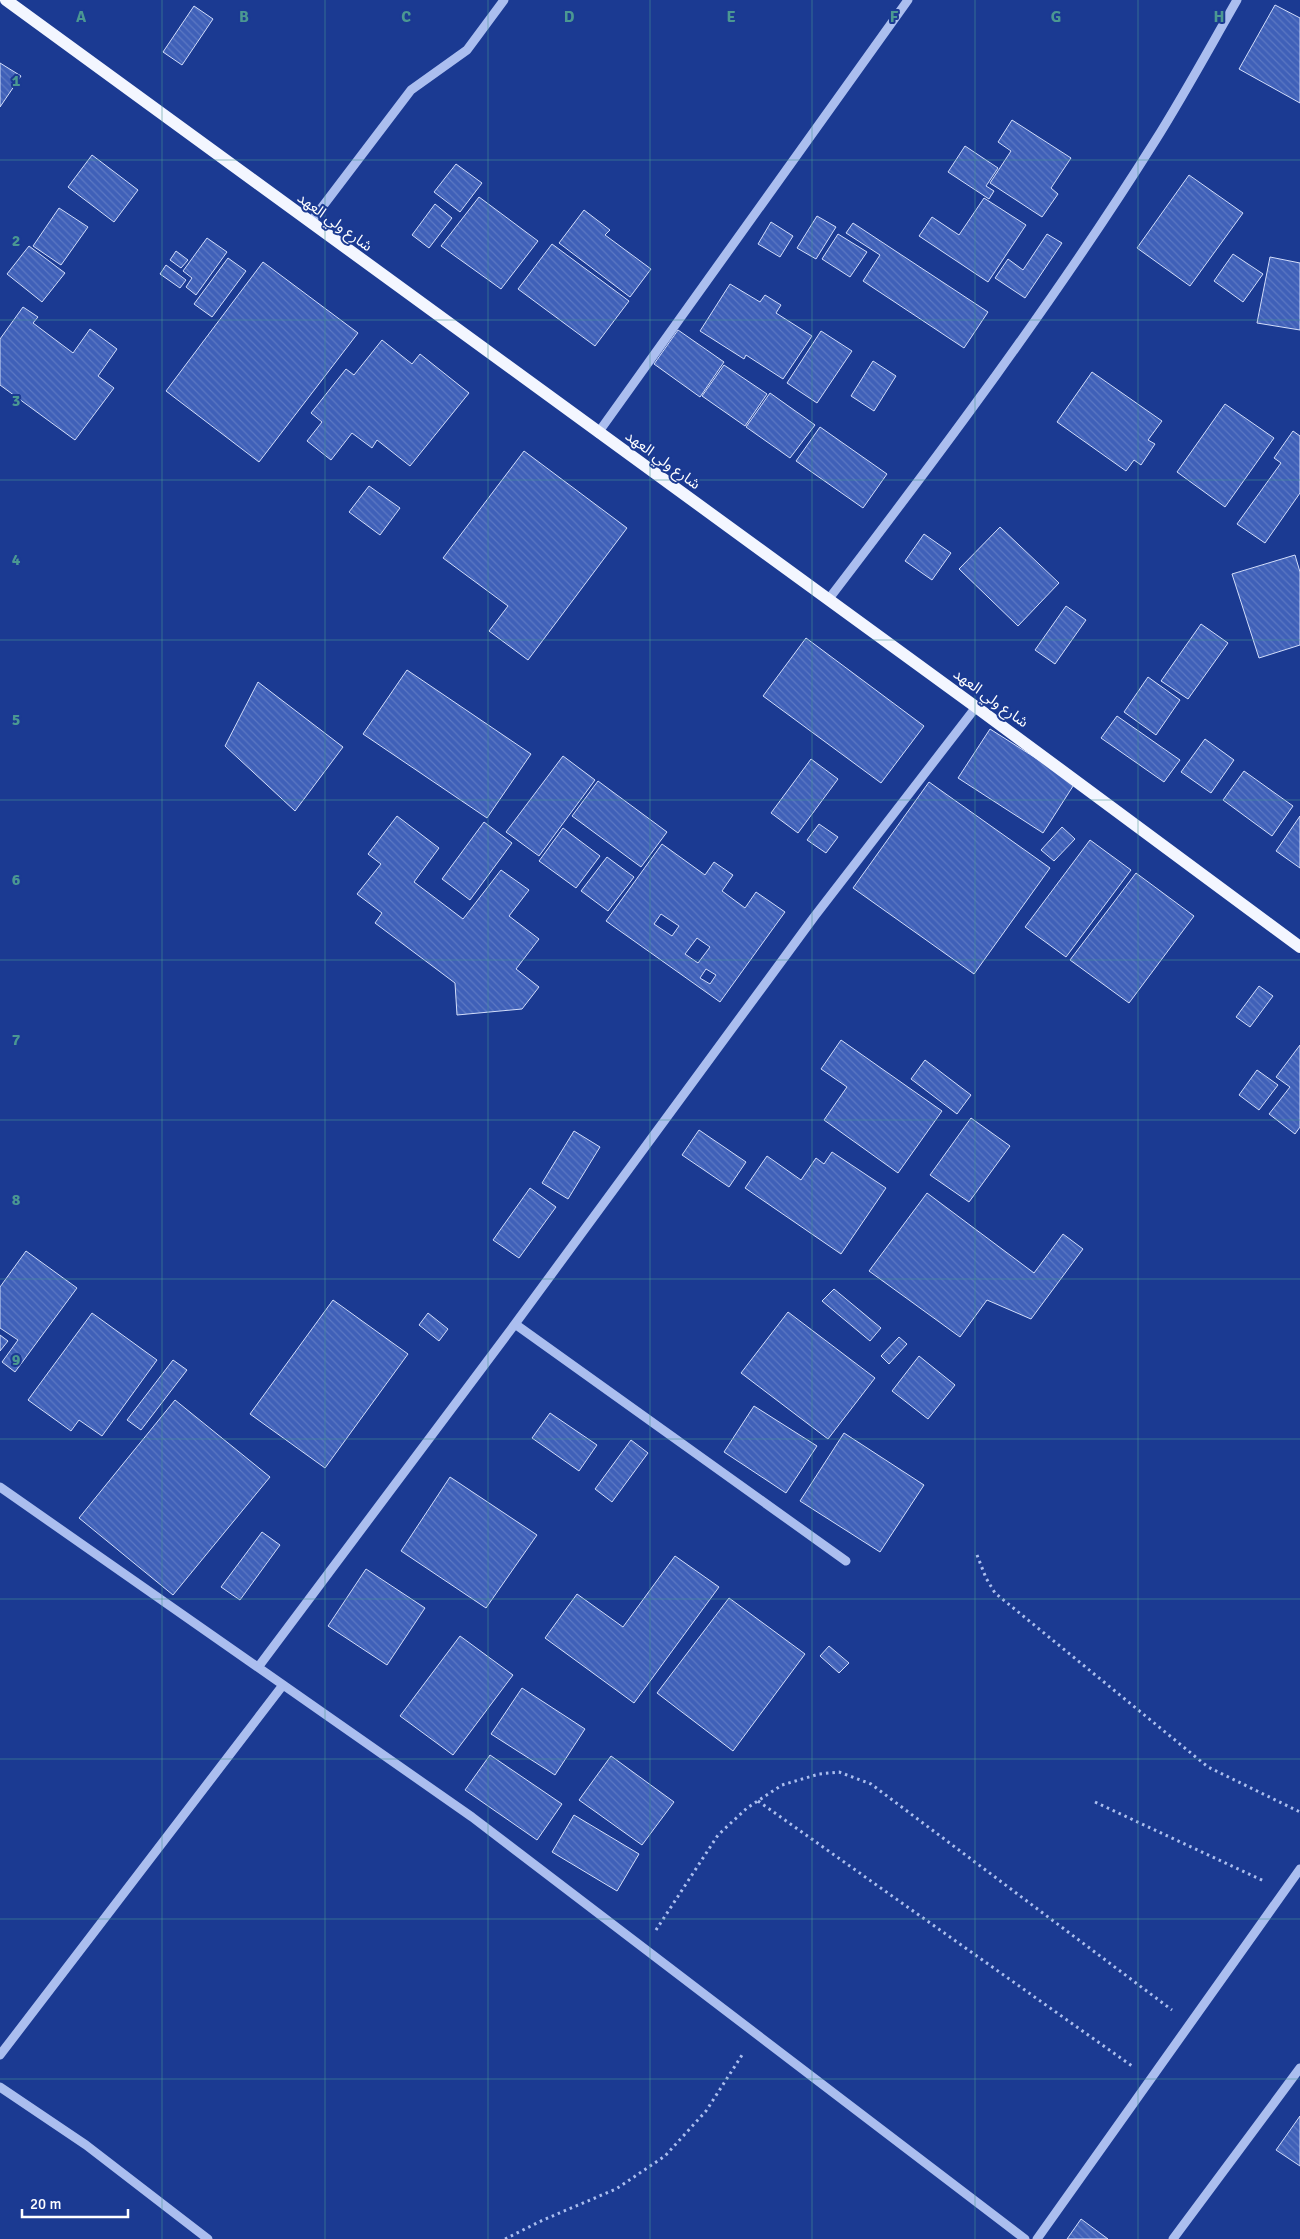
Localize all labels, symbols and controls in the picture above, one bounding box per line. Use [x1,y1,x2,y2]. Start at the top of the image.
text: A [76,7,87,27]
text: B [239,7,249,27]
text: C [401,7,411,27]
text: D [564,7,575,27]
text: E [726,7,736,27]
text: F [890,7,899,27]
text: G [1051,7,1061,27]
text: H [1214,7,1224,27]
text: 1 [12,71,21,91]
street label: شارع ولي العهد [292,189,376,258]
text: 2 [12,231,20,251]
text: 3 [12,391,20,411]
street label: شارع ولي العهد [620,427,704,496]
text: 4 [12,550,21,570]
street label: شارع ولي العهد [948,665,1032,734]
text: 5 [12,710,20,730]
text: 6 [12,870,21,890]
text: 7 [12,1030,21,1050]
text: 8 [12,1190,21,1210]
text: 9 [12,1350,21,1370]
scale bar [22,2186,129,2218]
text: 20 m [30,2195,61,2213]

